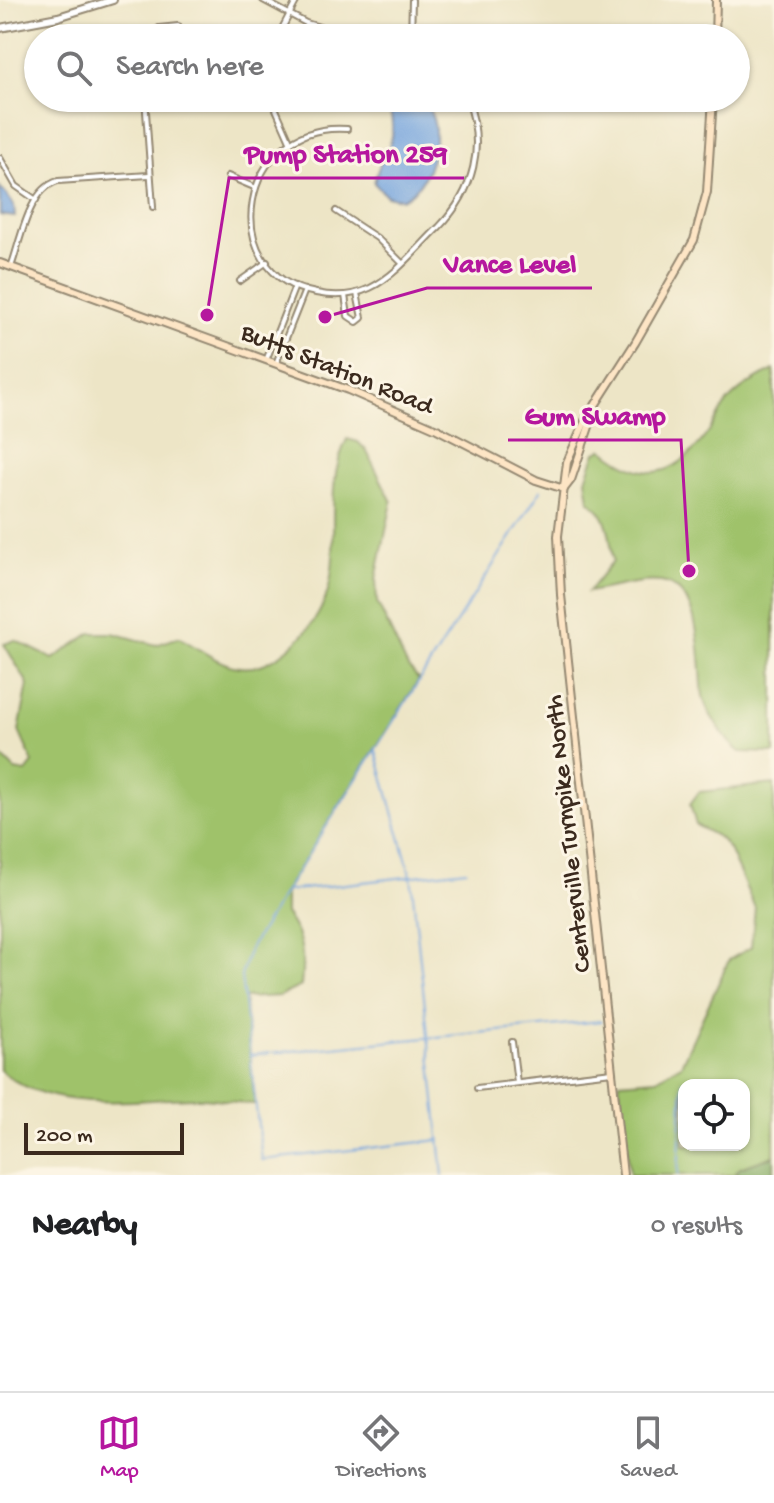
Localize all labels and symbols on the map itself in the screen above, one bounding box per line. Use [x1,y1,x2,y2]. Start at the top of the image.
callout: Pump Station 259 [229,126,464,178]
text: Pump Station 259 [242,140,448,173]
callout: Vance Level [427,236,592,288]
text: Vance Level [442,250,576,283]
street label: Butts Station Road [235,318,439,425]
callout: Gum Swamp [508,388,681,440]
text: Gum Swamp [524,402,666,435]
street label: Centerville Turnpike North [540,693,600,974]
scale bar [24,1119,184,1155]

